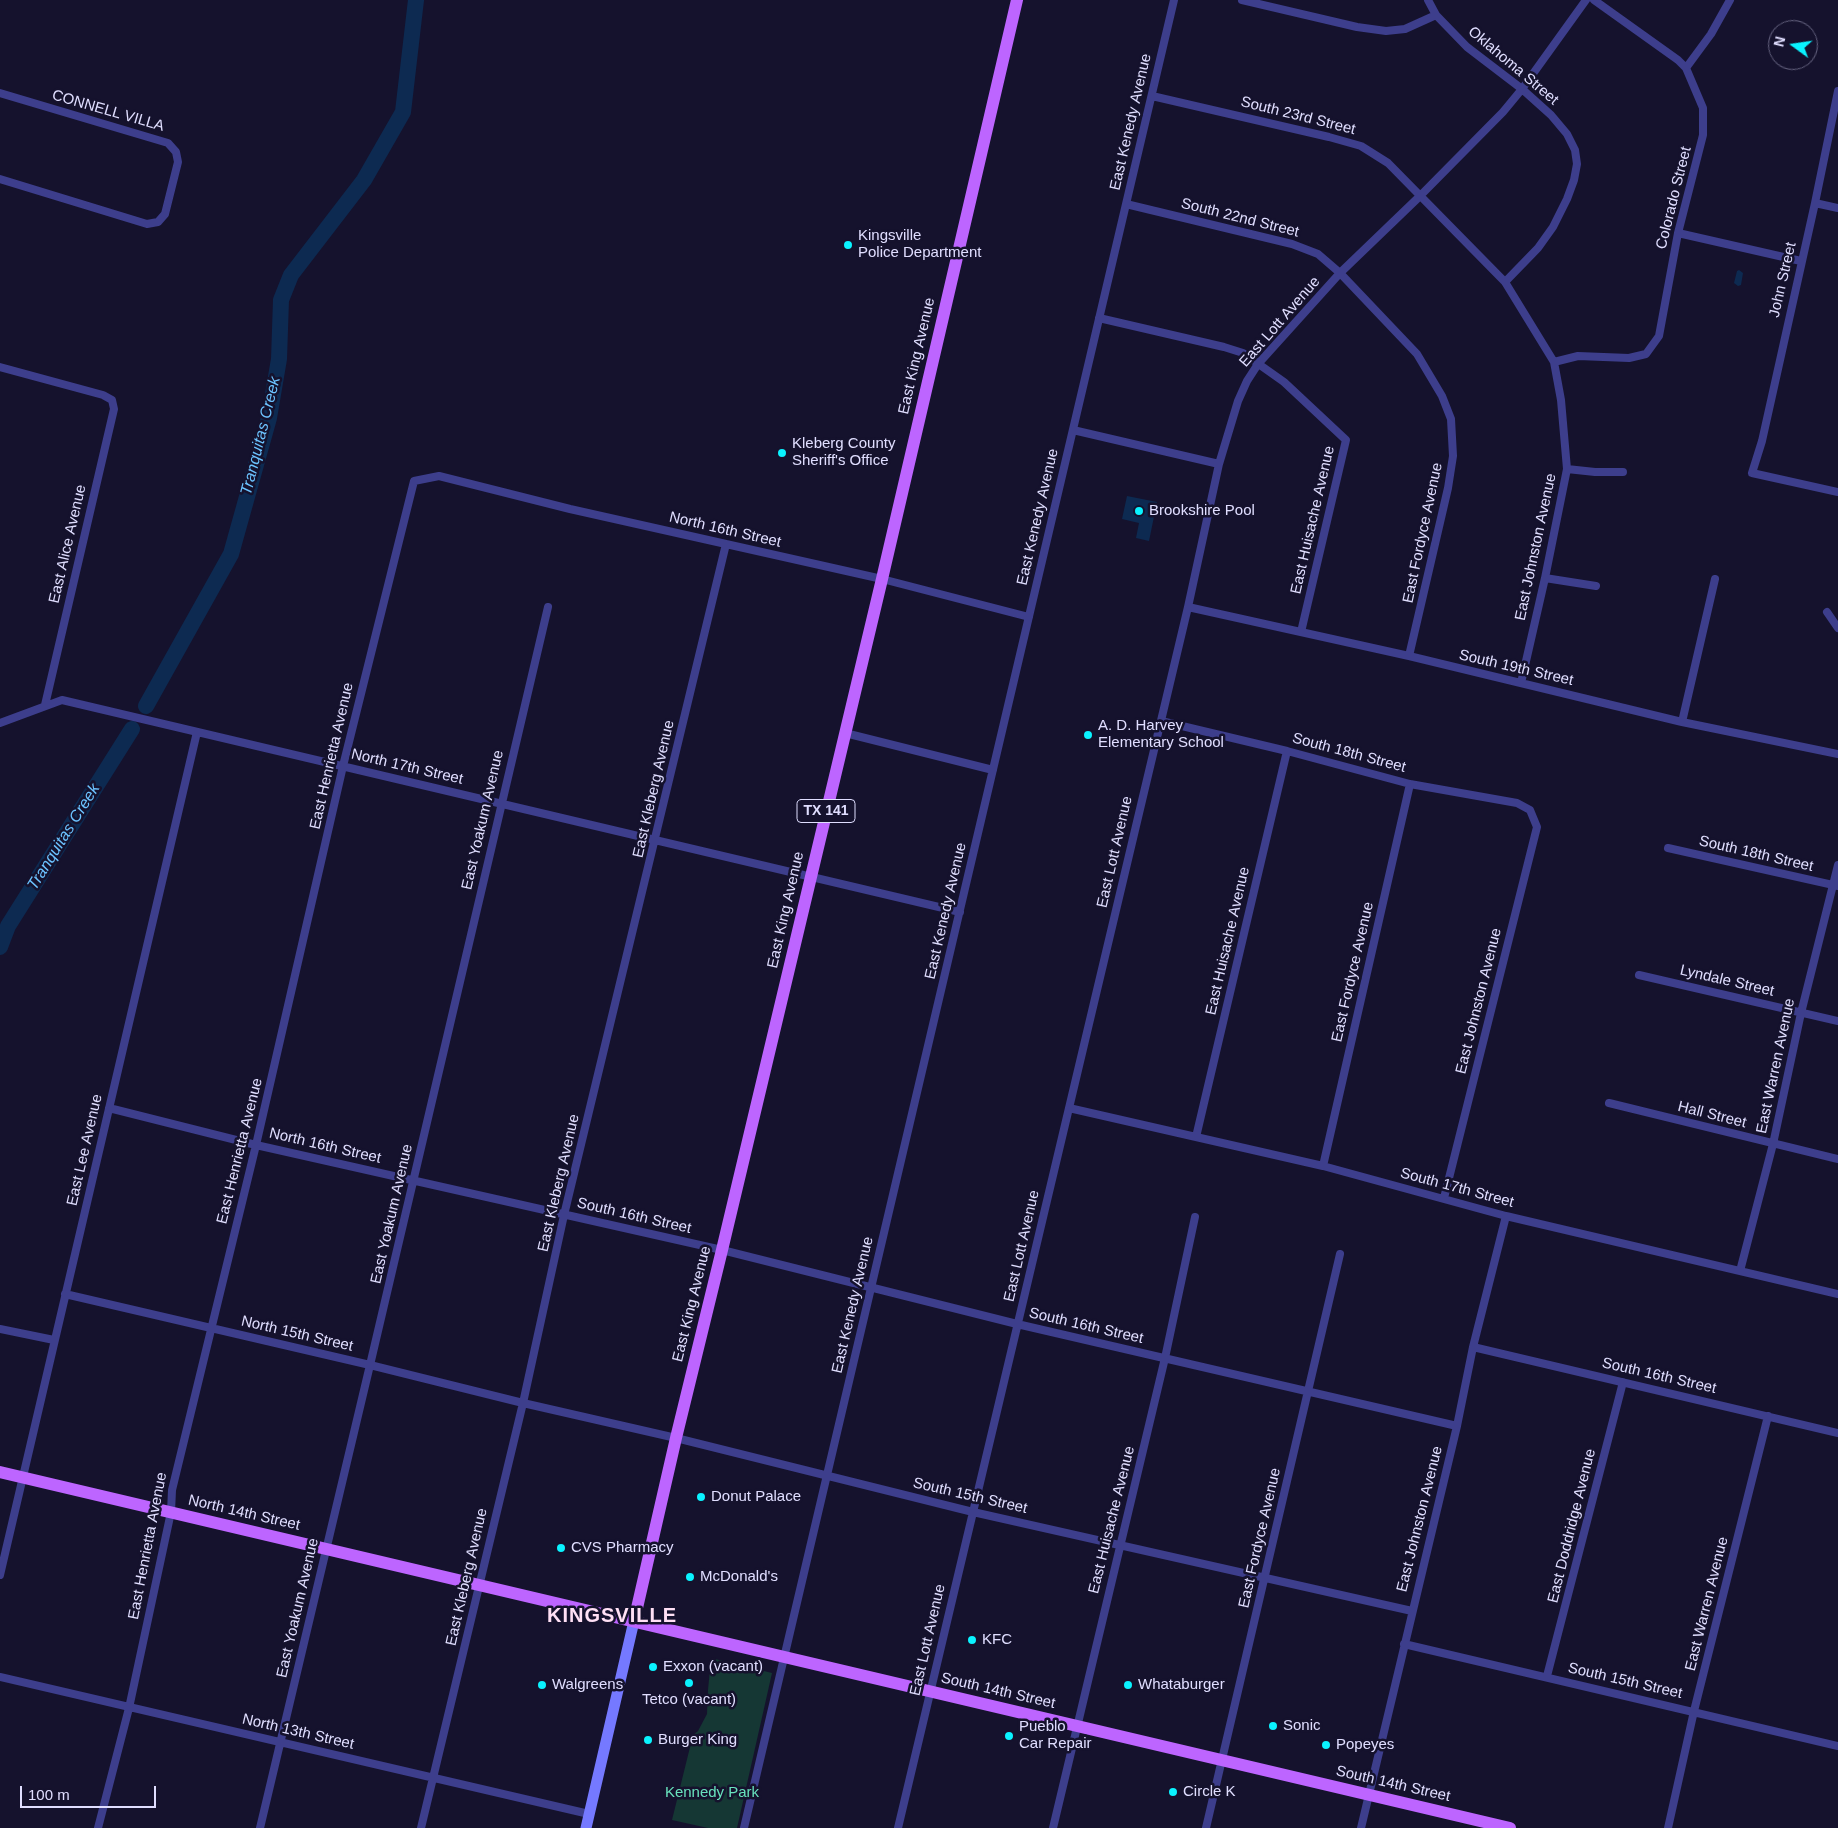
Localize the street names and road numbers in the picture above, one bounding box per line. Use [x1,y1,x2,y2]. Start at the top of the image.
street label: Oklahoma Street [1464,23,1562,109]
street label: East Kenedy Avenue [1107,52,1155,192]
street label: CONNELL VILLA [50,86,166,136]
street label: South 23rd Street [1239,93,1357,139]
street label: Colorado Street [1653,145,1695,251]
street label: South 22nd Street [1179,195,1301,241]
street label: John Street [1766,241,1800,319]
street label: East Lott Avenue [1236,273,1324,371]
street label: East King Avenue [895,296,939,416]
street label: East Huisache Avenue [1287,444,1339,596]
street label: East Kenedy Avenue [1014,447,1062,587]
street label: East Fordyce Avenue [1399,461,1447,605]
street label: East Johnston Avenue [1512,472,1560,622]
street label: East Alice Avenue [46,483,90,605]
street label: North 16th Street [667,508,783,552]
street label: South 19th Street [1457,646,1575,690]
street label: East Henrietta Avenue [306,681,358,831]
street label: East Kleberg Avenue [629,718,679,860]
street label: South 18th Street [1290,729,1408,777]
street label: North 17th Street [349,745,465,789]
street label: East Yoakum Avenue [458,749,508,891]
street label: East Lott Avenue [1093,794,1137,910]
road number: TX 141 [797,799,855,822]
street label: South 18th Street [1697,832,1815,876]
street label: East Kenedy Avenue [922,841,970,981]
street label: East King Avenue [764,850,808,970]
street label: East Huisache Avenue [1202,865,1254,1017]
street label: East Fordyce Avenue [1328,900,1378,1044]
street label: East Johnston Avenue [1452,926,1506,1076]
street label: Lyndale Street [1678,961,1776,1001]
street label: East Warren Avenue [1753,997,1799,1135]
street label: East Henrietta Avenue [213,1076,267,1226]
street label: East Lee Avenue [63,1092,107,1208]
street label: Hall Street [1676,1098,1748,1132]
street label: East Kleberg Avenue [534,1112,584,1254]
street label: North 16th Street [267,1124,383,1168]
street label: East Yoakum Avenue [367,1143,417,1285]
street label: South 17th Street [1398,1164,1516,1212]
street label: East Lott Avenue [1000,1188,1044,1304]
street label: South 16th Street [575,1194,693,1238]
street label: East Kenedy Avenue [829,1235,877,1375]
street label: East King Avenue [669,1244,715,1364]
street label: South 16th Street [1027,1304,1145,1348]
street label: North 15th Street [239,1312,355,1356]
street label: South 16th Street [1600,1354,1718,1398]
street label: East Huisache Avenue [1085,1444,1139,1596]
street label: East Johnston Avenue [1393,1444,1447,1594]
street label: East Doddridge Avenue [1544,1447,1600,1605]
street label: East Fordyce Avenue [1235,1466,1285,1610]
street label: East Henrietta Avenue [125,1471,171,1621]
street label: South 15th Street [911,1474,1029,1518]
street label: North 14th Street [186,1491,302,1535]
street label: East Kleberg Avenue [442,1506,492,1648]
street label: East Warren Avenue [1682,1535,1732,1673]
street label: East Yoakum Avenue [273,1537,323,1679]
street label: East Lott Avenue [906,1582,950,1698]
street label: South 15th Street [1566,1659,1684,1703]
street label: South 14th Street [939,1669,1057,1713]
street label: North 13th Street [240,1710,356,1754]
street label: South 14th Street [1334,1762,1452,1806]

